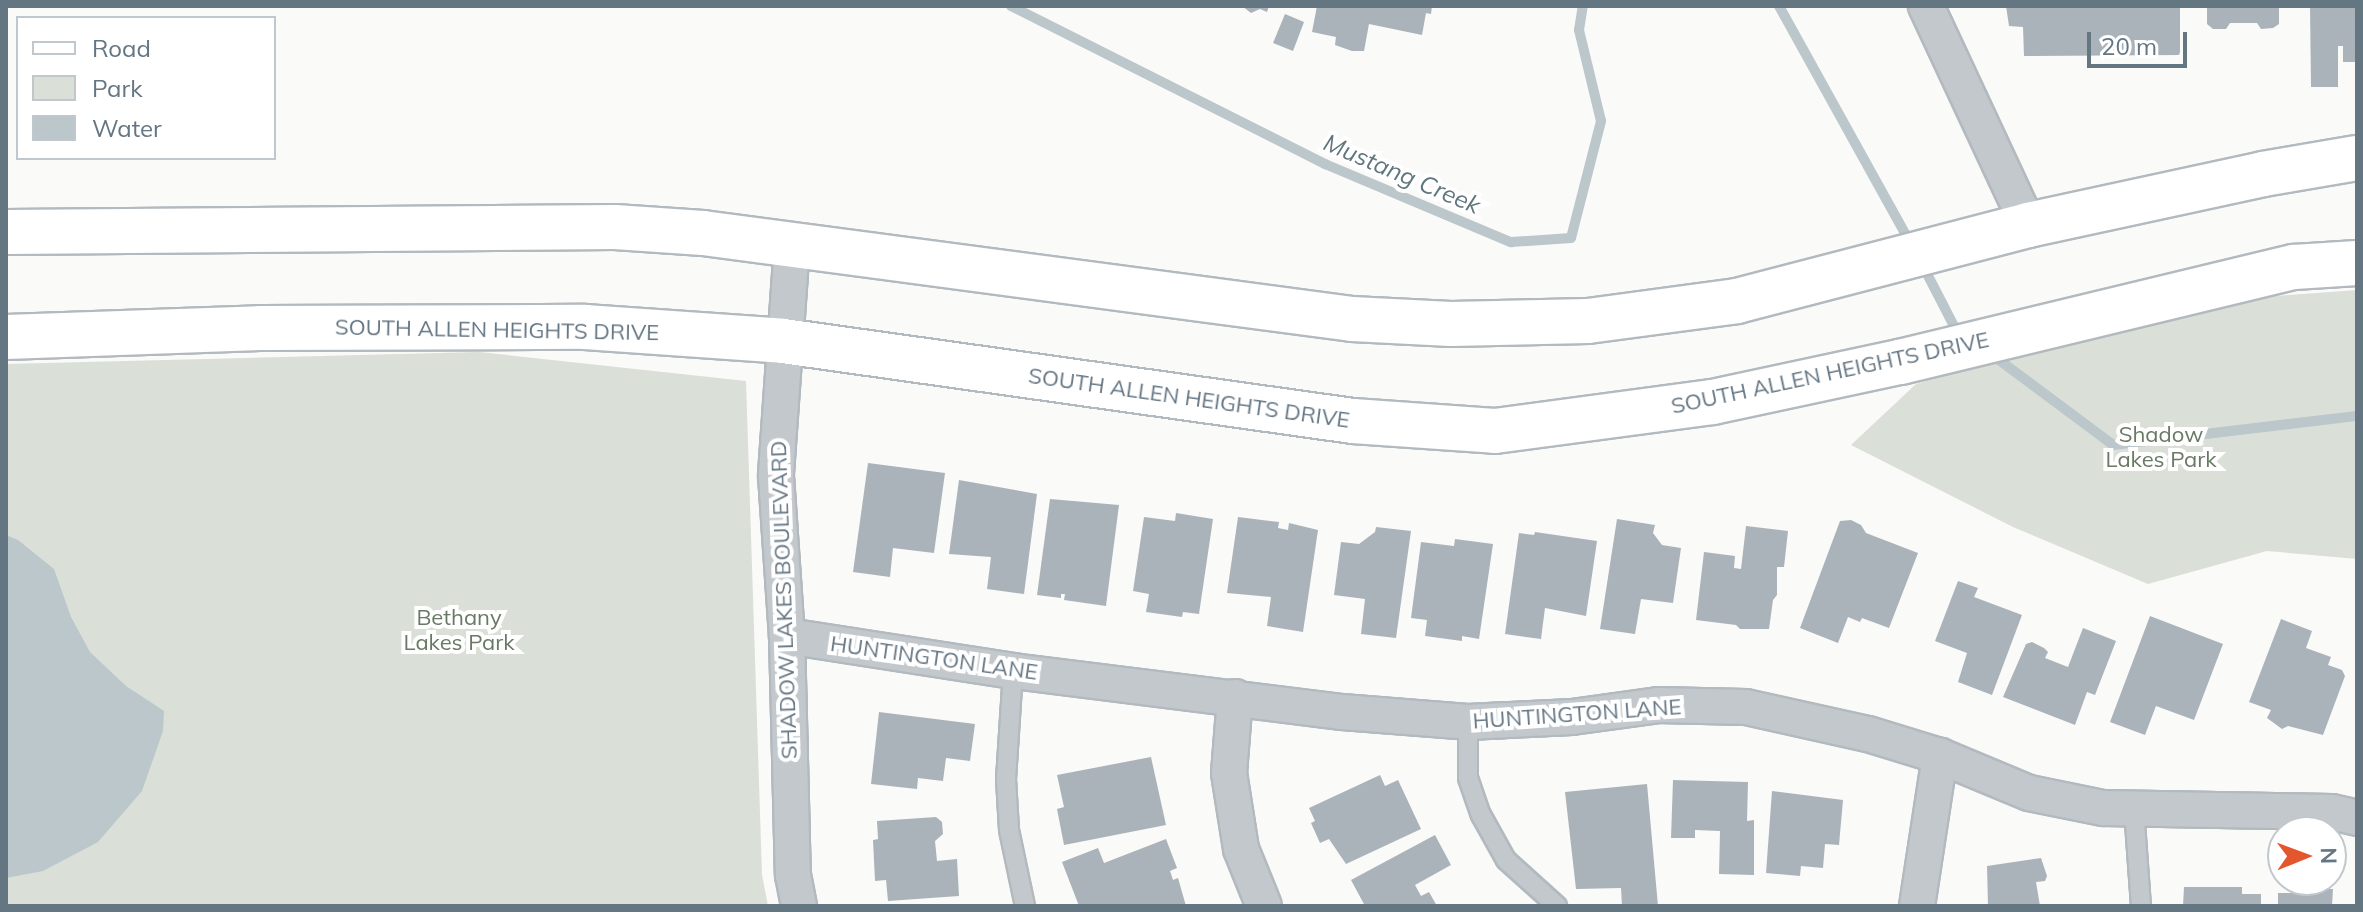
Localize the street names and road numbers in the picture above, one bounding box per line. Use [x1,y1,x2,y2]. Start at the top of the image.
street label: SOUTH ALLEN HEIGHTS DRIVE [335,314,659,346]
street label: SOUTH ALLEN HEIGHTS DRIVE [1669,326,1991,420]
street label: SOUTH ALLEN HEIGHTS DRIVE [1027,362,1351,434]
street label: SHADOW LAKES BOULEVARD [765,440,803,760]
street label: HUNTINGTON LANE [829,630,1039,686]
street label: HUNTINGTON LANE [1472,694,1682,734]

